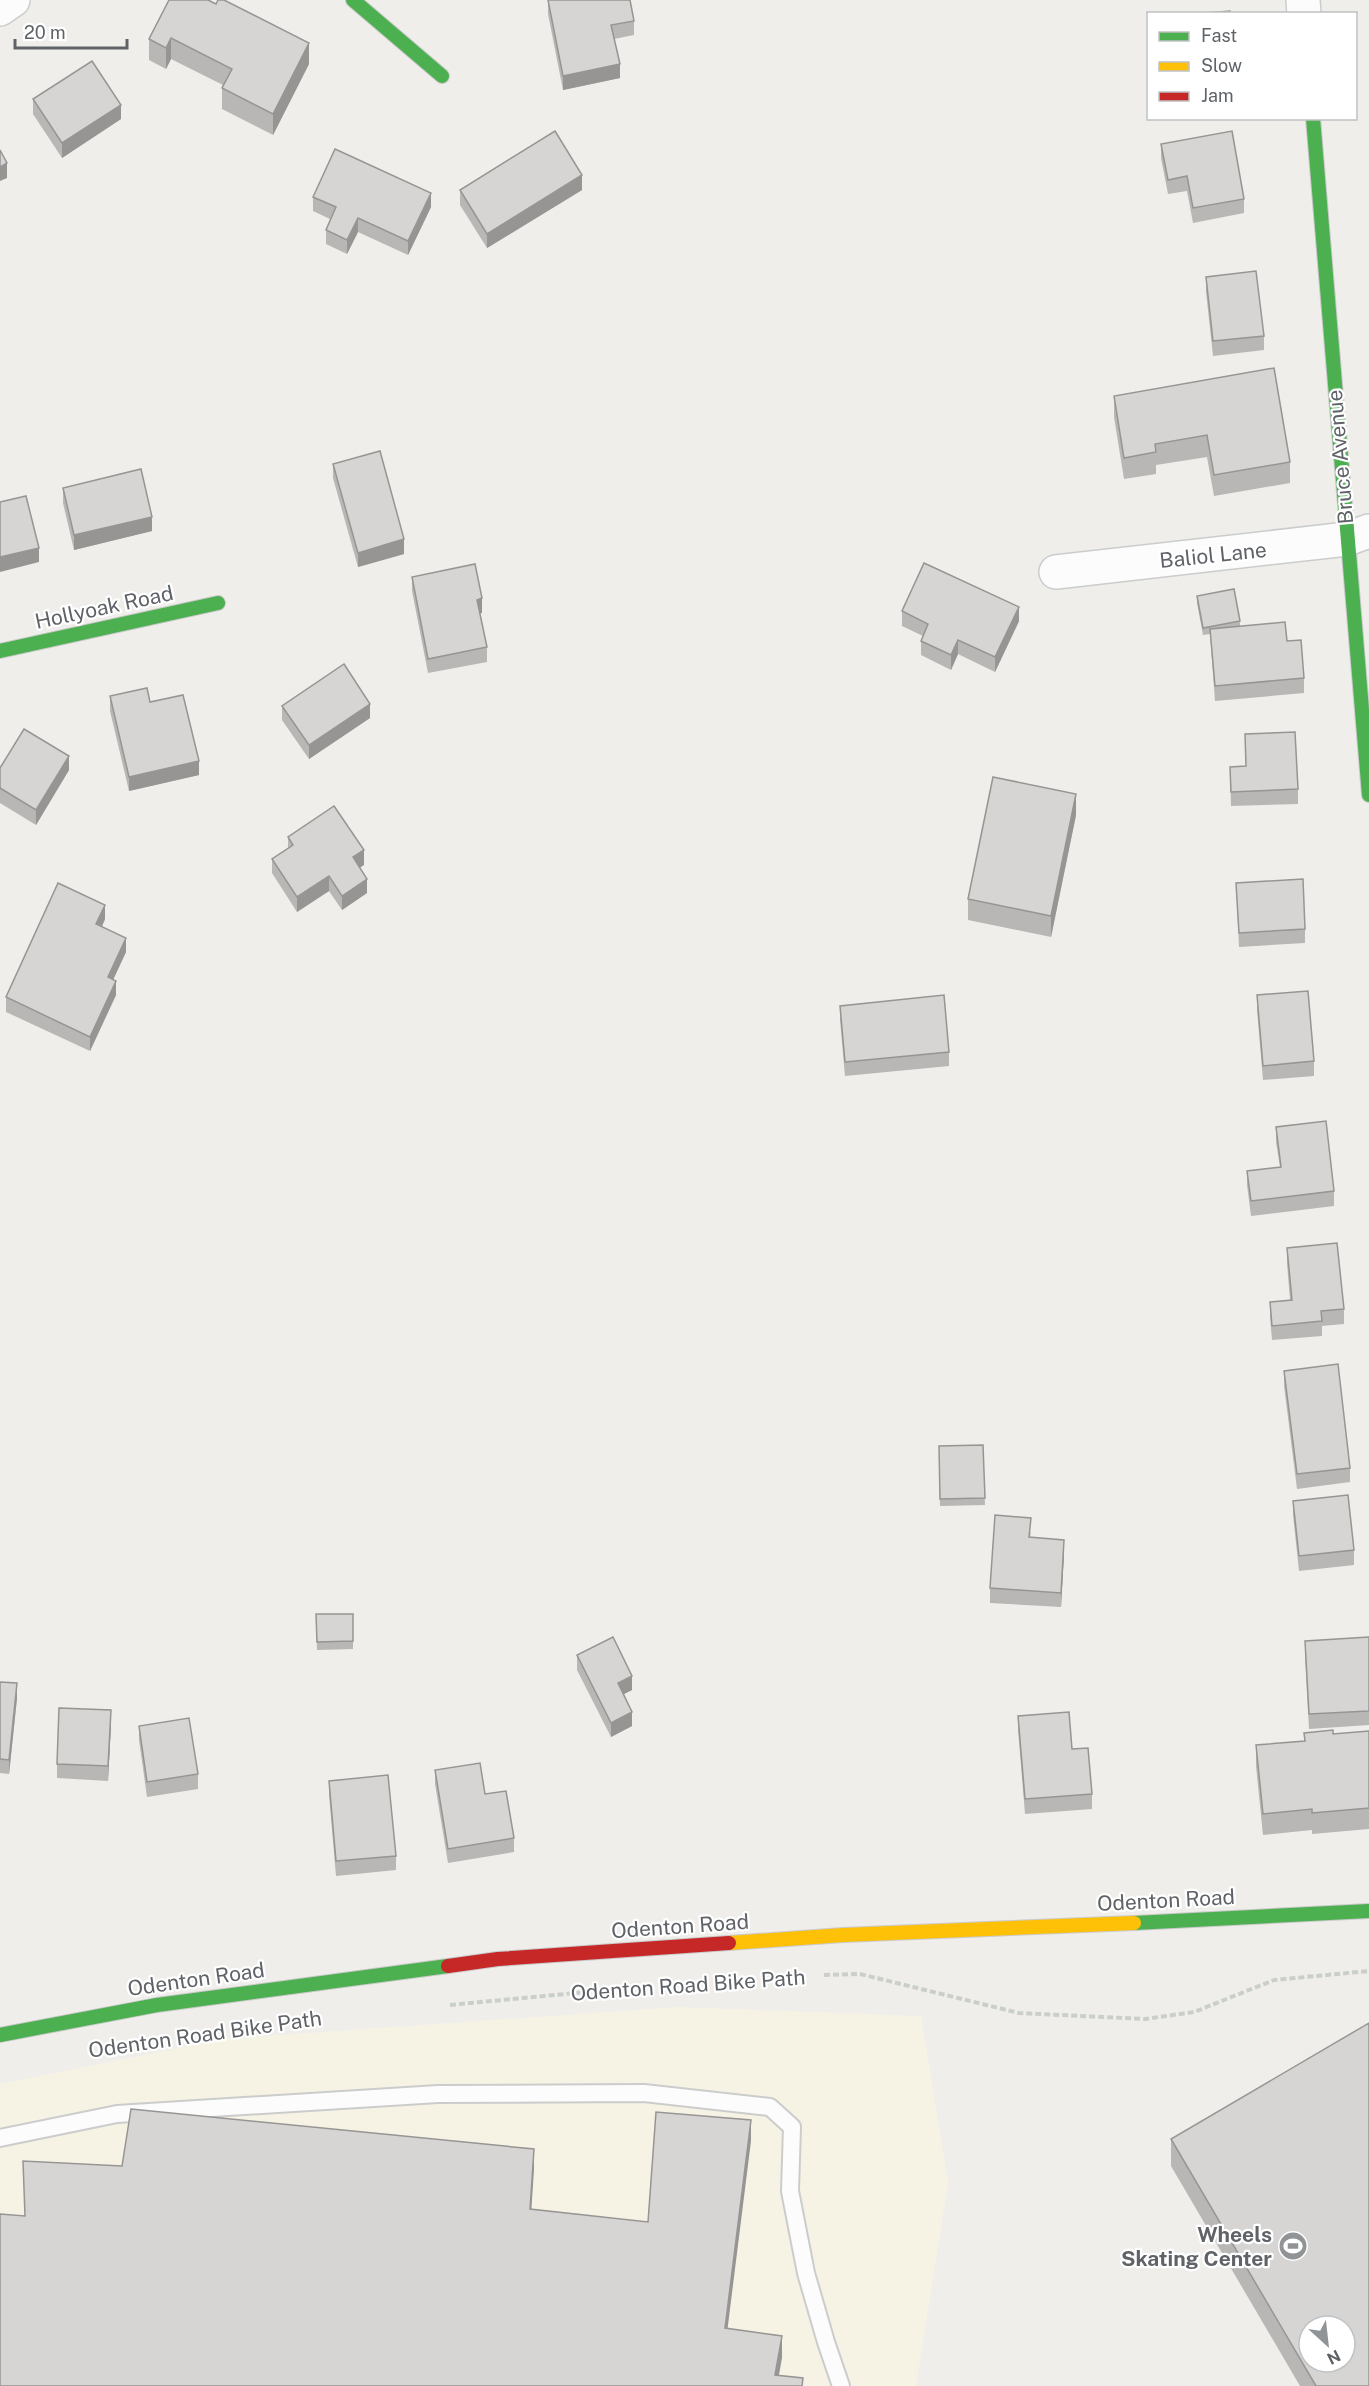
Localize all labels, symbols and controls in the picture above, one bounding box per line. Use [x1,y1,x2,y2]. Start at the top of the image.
scale bar [15,12,128,50]
legend [1147,12,1357,120]
text: 20 m [24,22,66,43]
text: Fast [1201,25,1237,46]
text: Slow [1201,55,1242,76]
text: Jam [1201,85,1234,106]
street label: Bruce Avenue [1322,389,1358,525]
street label: Baliol Lane [1158,537,1268,573]
street label: Hollyoak Road [33,580,175,634]
street label: Odenton Road [1096,1884,1236,1916]
street label: Odenton Road [610,1909,750,1943]
street label: Odenton Road [126,1957,266,2001]
street label: Odenton Road Bike Path [570,1964,806,2006]
street label: Odenton Road Bike Path [87,2005,323,2063]
place label: Wheels Skating Center [1121,2222,1272,2271]
sports icon: Wheels Skating Center [1277,2230,1309,2262]
north arrow [1297,2314,1357,2374]
text: N [1324,2346,1343,2368]

